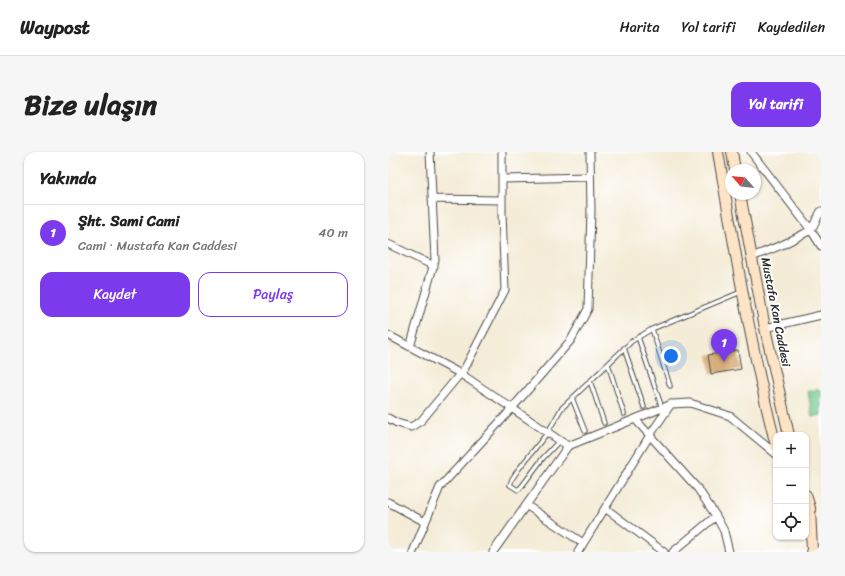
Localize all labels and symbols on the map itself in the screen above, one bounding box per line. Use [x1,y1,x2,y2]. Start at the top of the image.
north arrow [725,164,761,200]
street label: Mustafa Kan Caddesi [755,255,798,369]
pin: 1 [711,329,737,362]
your location [661,346,681,366]

